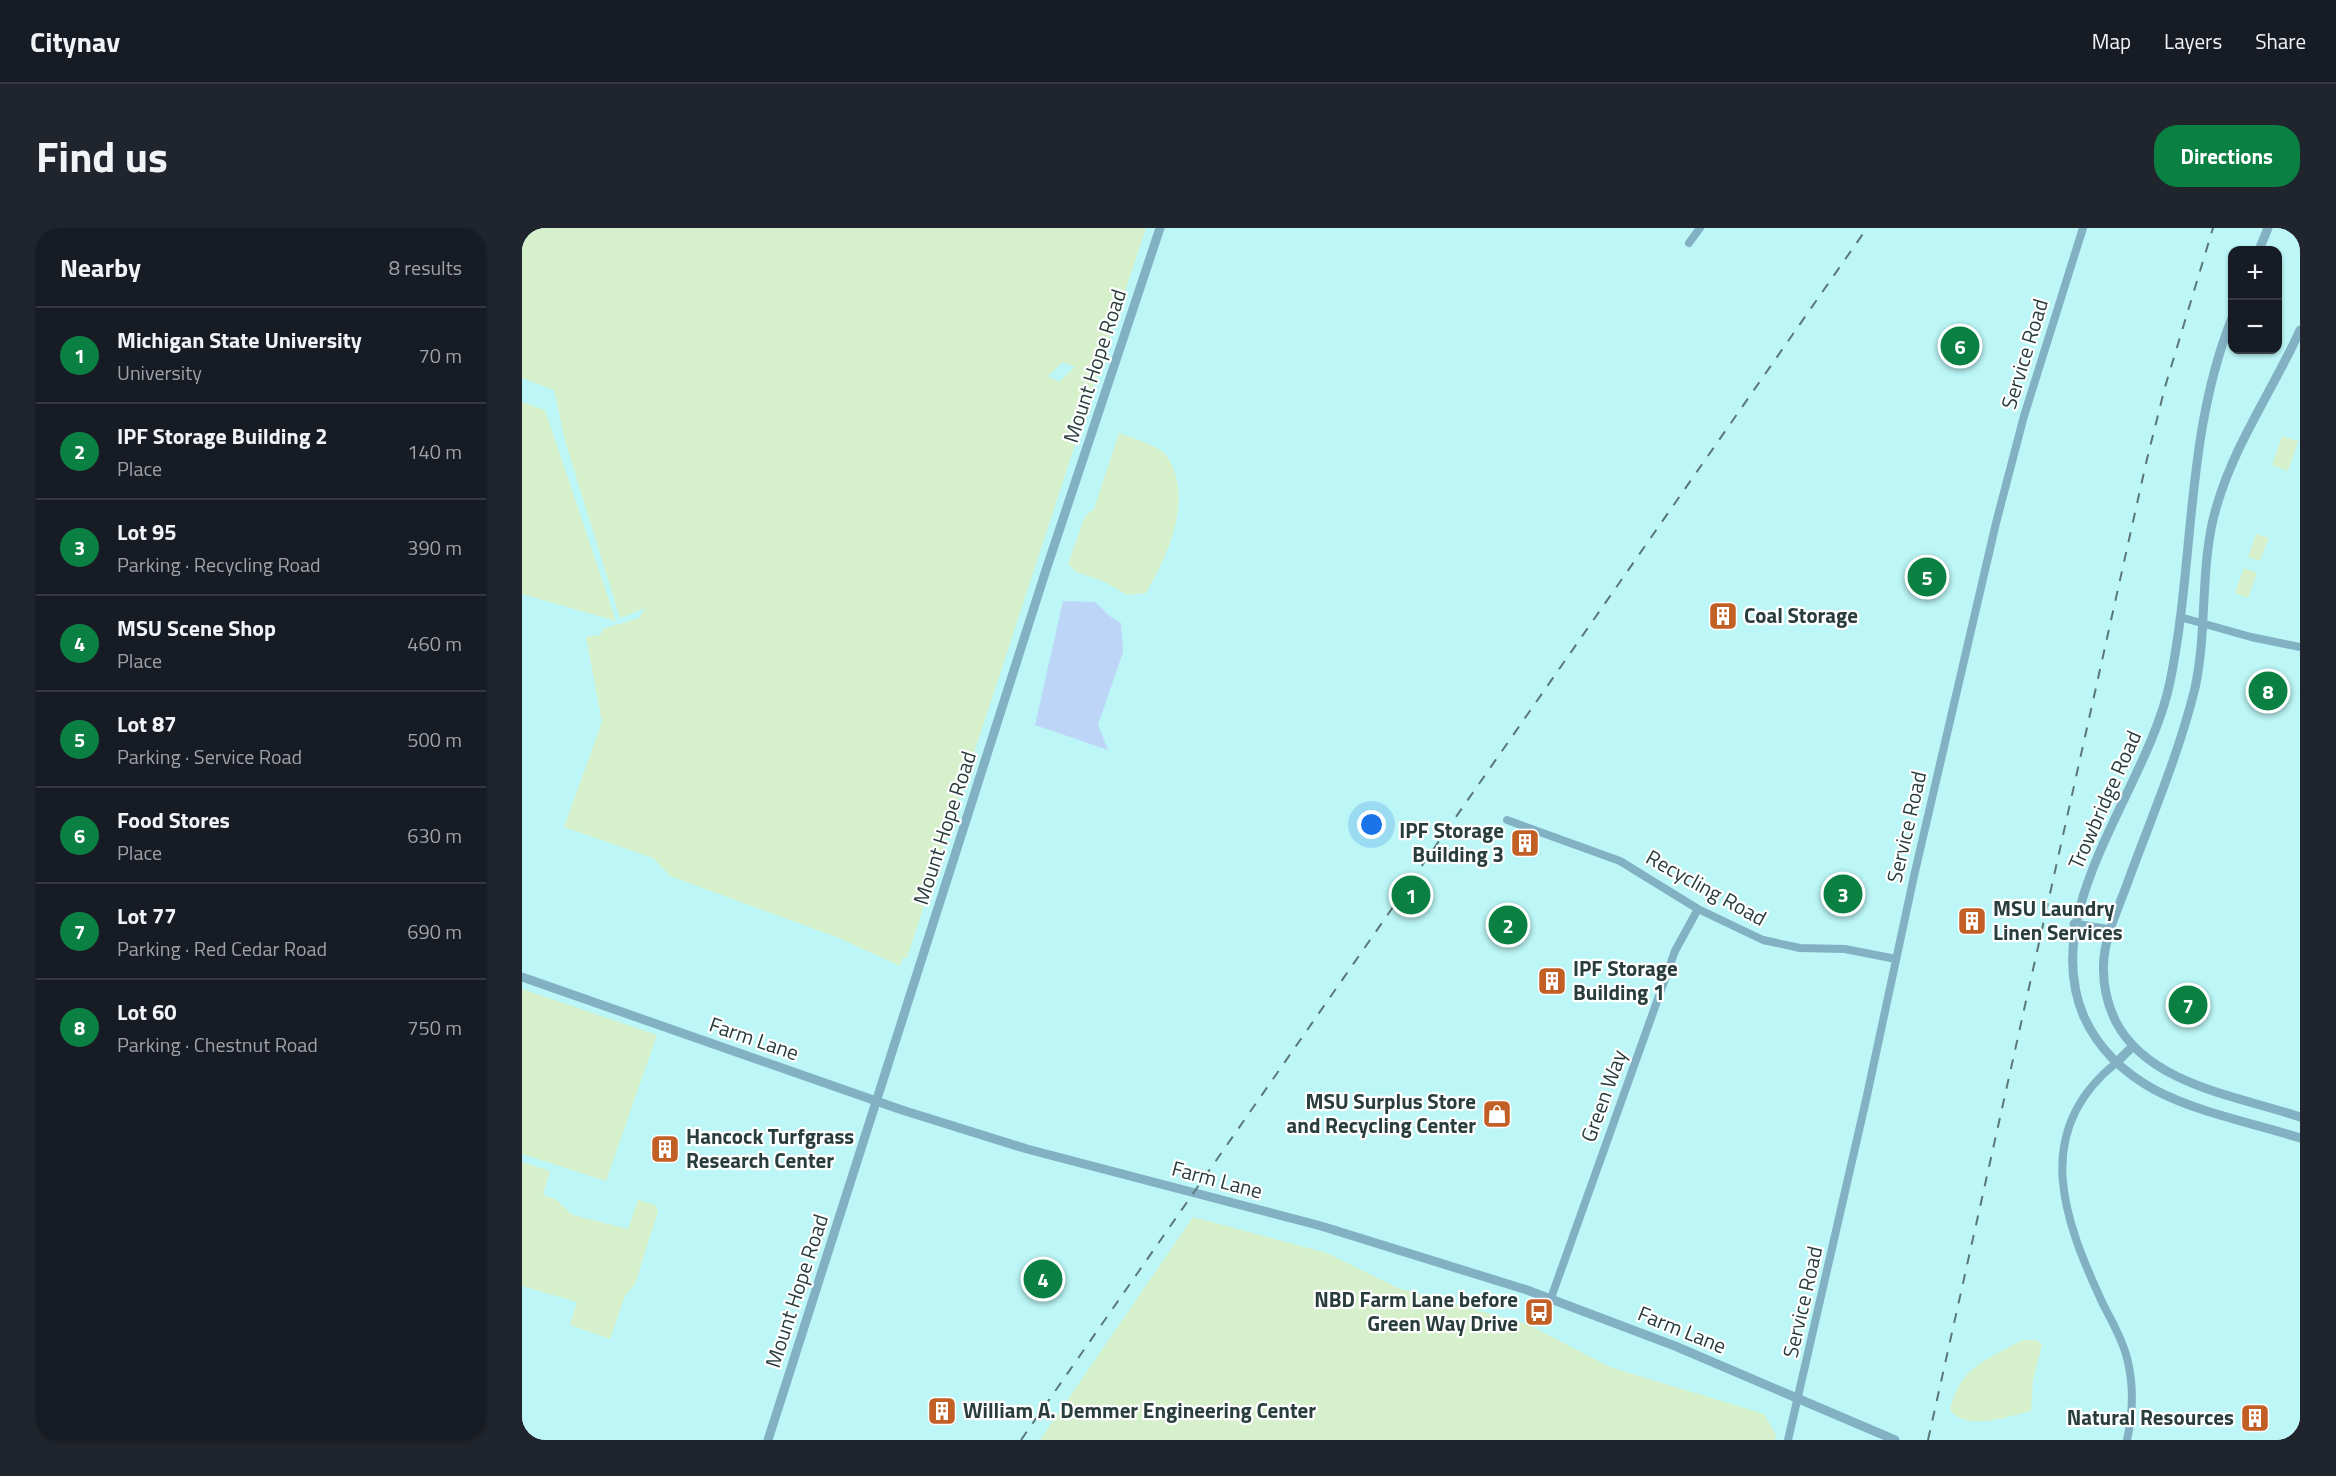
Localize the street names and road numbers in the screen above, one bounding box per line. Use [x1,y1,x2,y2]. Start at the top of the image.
street label: Mount Hope Road [1054,285,1134,447]
street label: Service Road [1992,295,2056,413]
street label: Trowbridge Road [2059,725,2149,874]
street label: Mount Hope Road [904,747,984,909]
street label: Service Road [1878,768,1934,886]
street label: Recycling Road [1640,841,1773,933]
street label: Farm Lane [705,1008,803,1068]
street label: Green Way [1572,1045,1635,1146]
street label: Farm Lane [1168,1152,1266,1206]
street label: Mount Hope Road [756,1210,836,1372]
street label: Service Road [1774,1243,1830,1361]
street label: Farm Lane [1633,1297,1731,1361]

